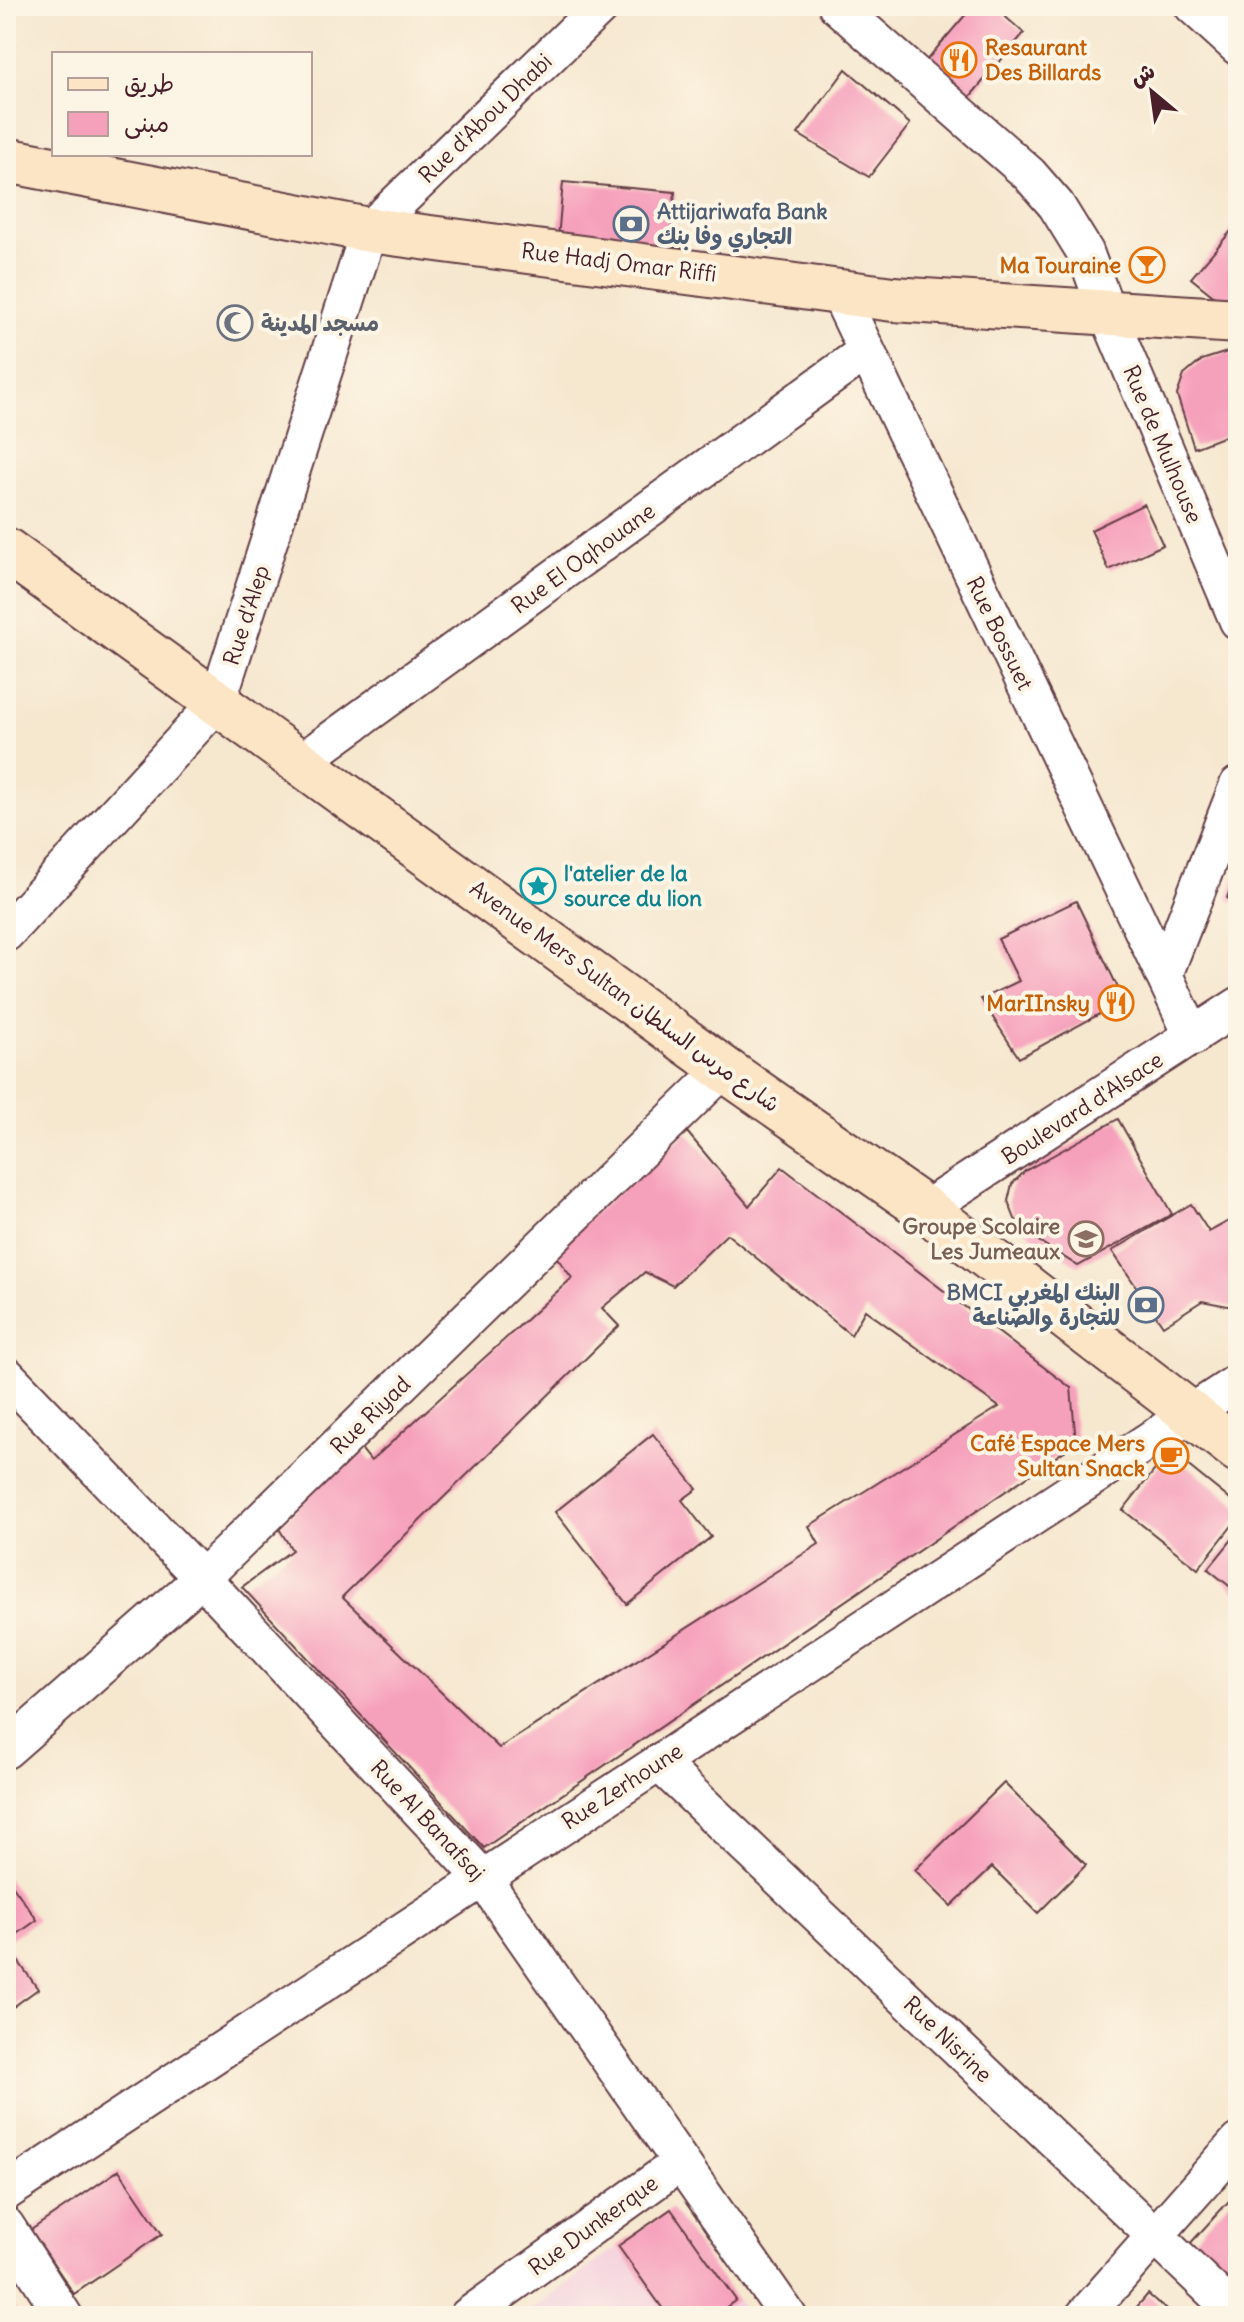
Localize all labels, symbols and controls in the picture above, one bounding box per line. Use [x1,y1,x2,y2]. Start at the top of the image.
place label: Resaurant Des Billards [985,33,1101,86]
restaurant icon: Resaurant Des Billards [940,41,978,79]
street label: Rue d'Abou Dhabi [412,47,558,189]
legend [52,52,312,156]
north arrow [1112,52,1192,132]
text: ش [1125,56,1160,93]
text: طريق [124,68,174,98]
text: مبنى [124,108,169,139]
place label: Attijariwafa Bank التجاري وفا بنك [657,197,828,253]
bank icon: Attijariwafa Bank التجاري وفا بنك [612,205,650,243]
street label: Rue Hadj Omar Riffi [520,236,718,288]
bar icon: Ma Touraine [1128,246,1166,284]
place label: Ma Touraine [999,251,1121,279]
mosque icon: مسجد المدينة [216,304,254,342]
place label: مسجد المدينة [261,309,379,337]
street label: Rue de Mulhouse [1117,361,1209,527]
street label: Rue El Oqhouane [506,496,660,620]
street label: Rue d'Alep [217,561,275,669]
street label: Rue Bossuet [961,572,1039,694]
place label: l'atelier de la source du lion [564,859,702,912]
place icon: l'atelier de la source du lion [519,867,557,905]
street label: Avenue Mers Sultan شارع مرس السلطان [463,874,786,1120]
restaurant icon: MarIInsky [1097,984,1135,1022]
place label: MarIInsky [986,989,1090,1017]
street label: Boulevard d'Alsace [996,1045,1168,1171]
place label: Groupe Scolaire Les Jumeaux [902,1212,1060,1265]
school or university icon: Groupe Scolaire Les Jumeaux [1067,1220,1105,1258]
place label: BMCI البنك المغربي للتجارة والصناعة [947,1278,1120,1332]
bank icon: BMCI البنك المغربي للتجارة والصناعة [1127,1286,1165,1324]
street label: Rue Riyad [324,1370,416,1460]
place label: Café Espace Mers Sultan Snack [970,1429,1145,1482]
cafe icon: Café Espace Mers Sultan Snack [1152,1437,1190,1475]
street label: Rue Zerhoune [556,1736,688,1836]
street label: Rue Al Banafsaj [365,1754,491,1886]
street label: Rue Nisrine [898,1990,998,2088]
street label: Rue Dunkerque [523,2169,663,2281]

